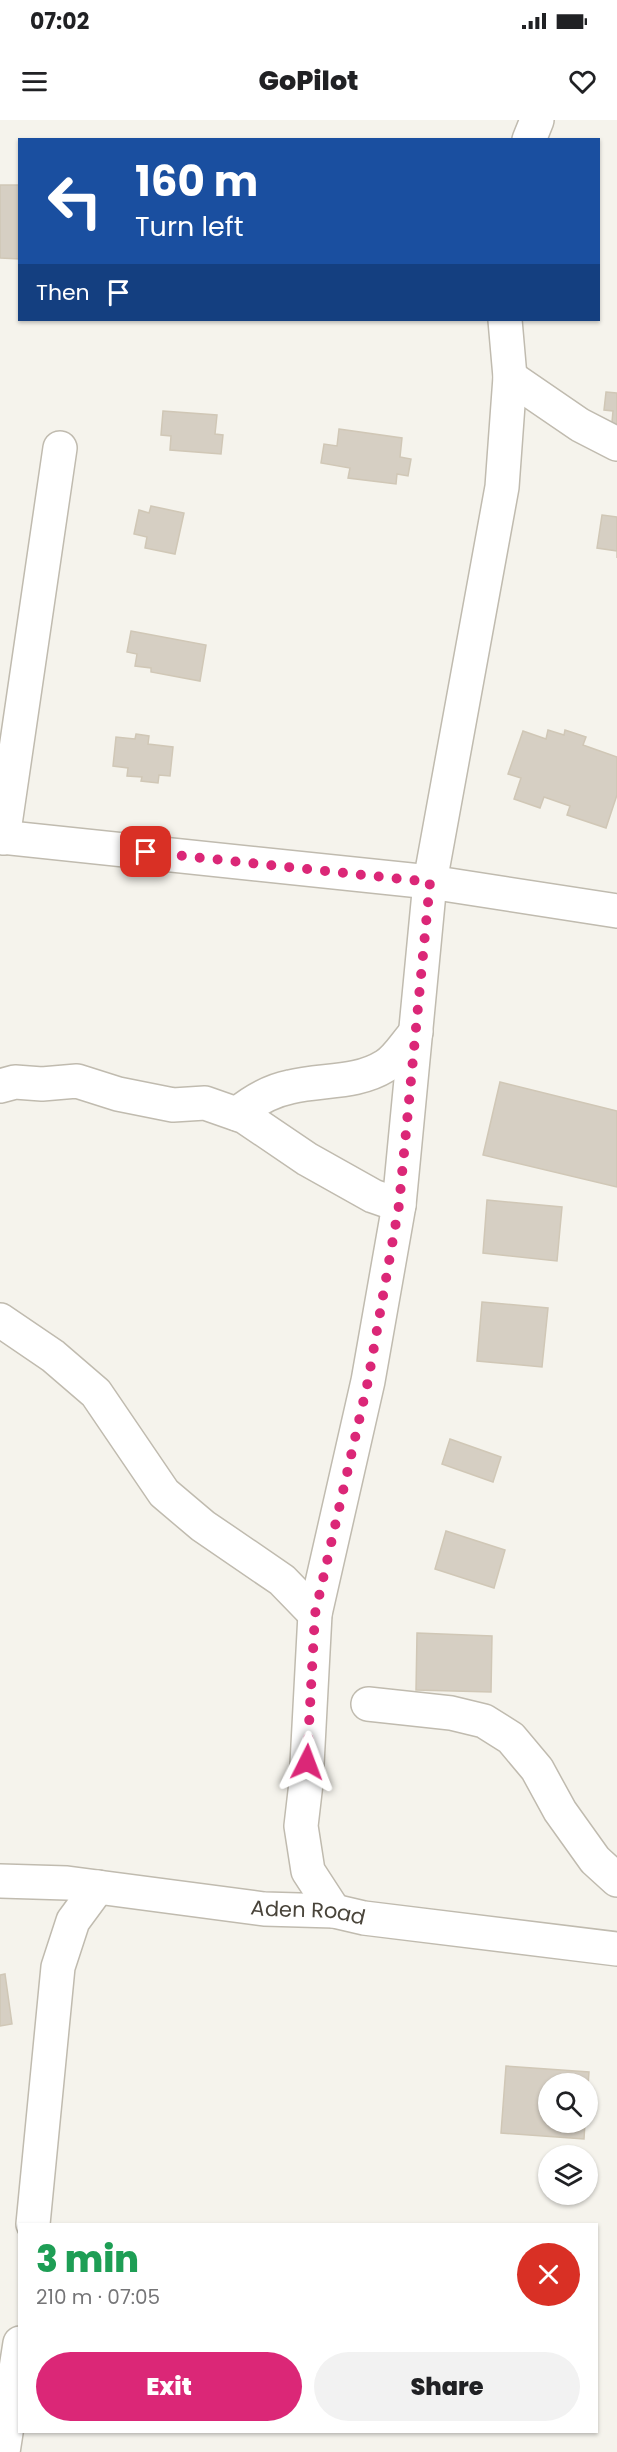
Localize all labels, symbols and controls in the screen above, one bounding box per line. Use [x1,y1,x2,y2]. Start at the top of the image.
text: 07:02 [30,6,89,37]
text: GoPilot [259,62,358,99]
icon: menu [18,65,51,98]
icon: heart [566,65,599,98]
text: 160 m [135,152,258,211]
icon: left [36,162,114,240]
text: Turn left [135,208,244,245]
icon: arrive [102,276,135,309]
text: Then [36,277,90,308]
pin [120,826,171,877]
icon: arrive [129,835,162,868]
position arrow [275,1730,339,1794]
street label: Aden Road [249,1892,368,1932]
map controls [538,2073,598,2205]
button: search [538,2073,598,2133]
button: layers [538,2145,598,2205]
text: 3 min [36,2234,139,2285]
button: close [517,2243,580,2306]
text: 210 m · 07:05 [36,2283,160,2311]
button: Exit [36,2352,302,2421]
button: Share [314,2352,580,2421]

